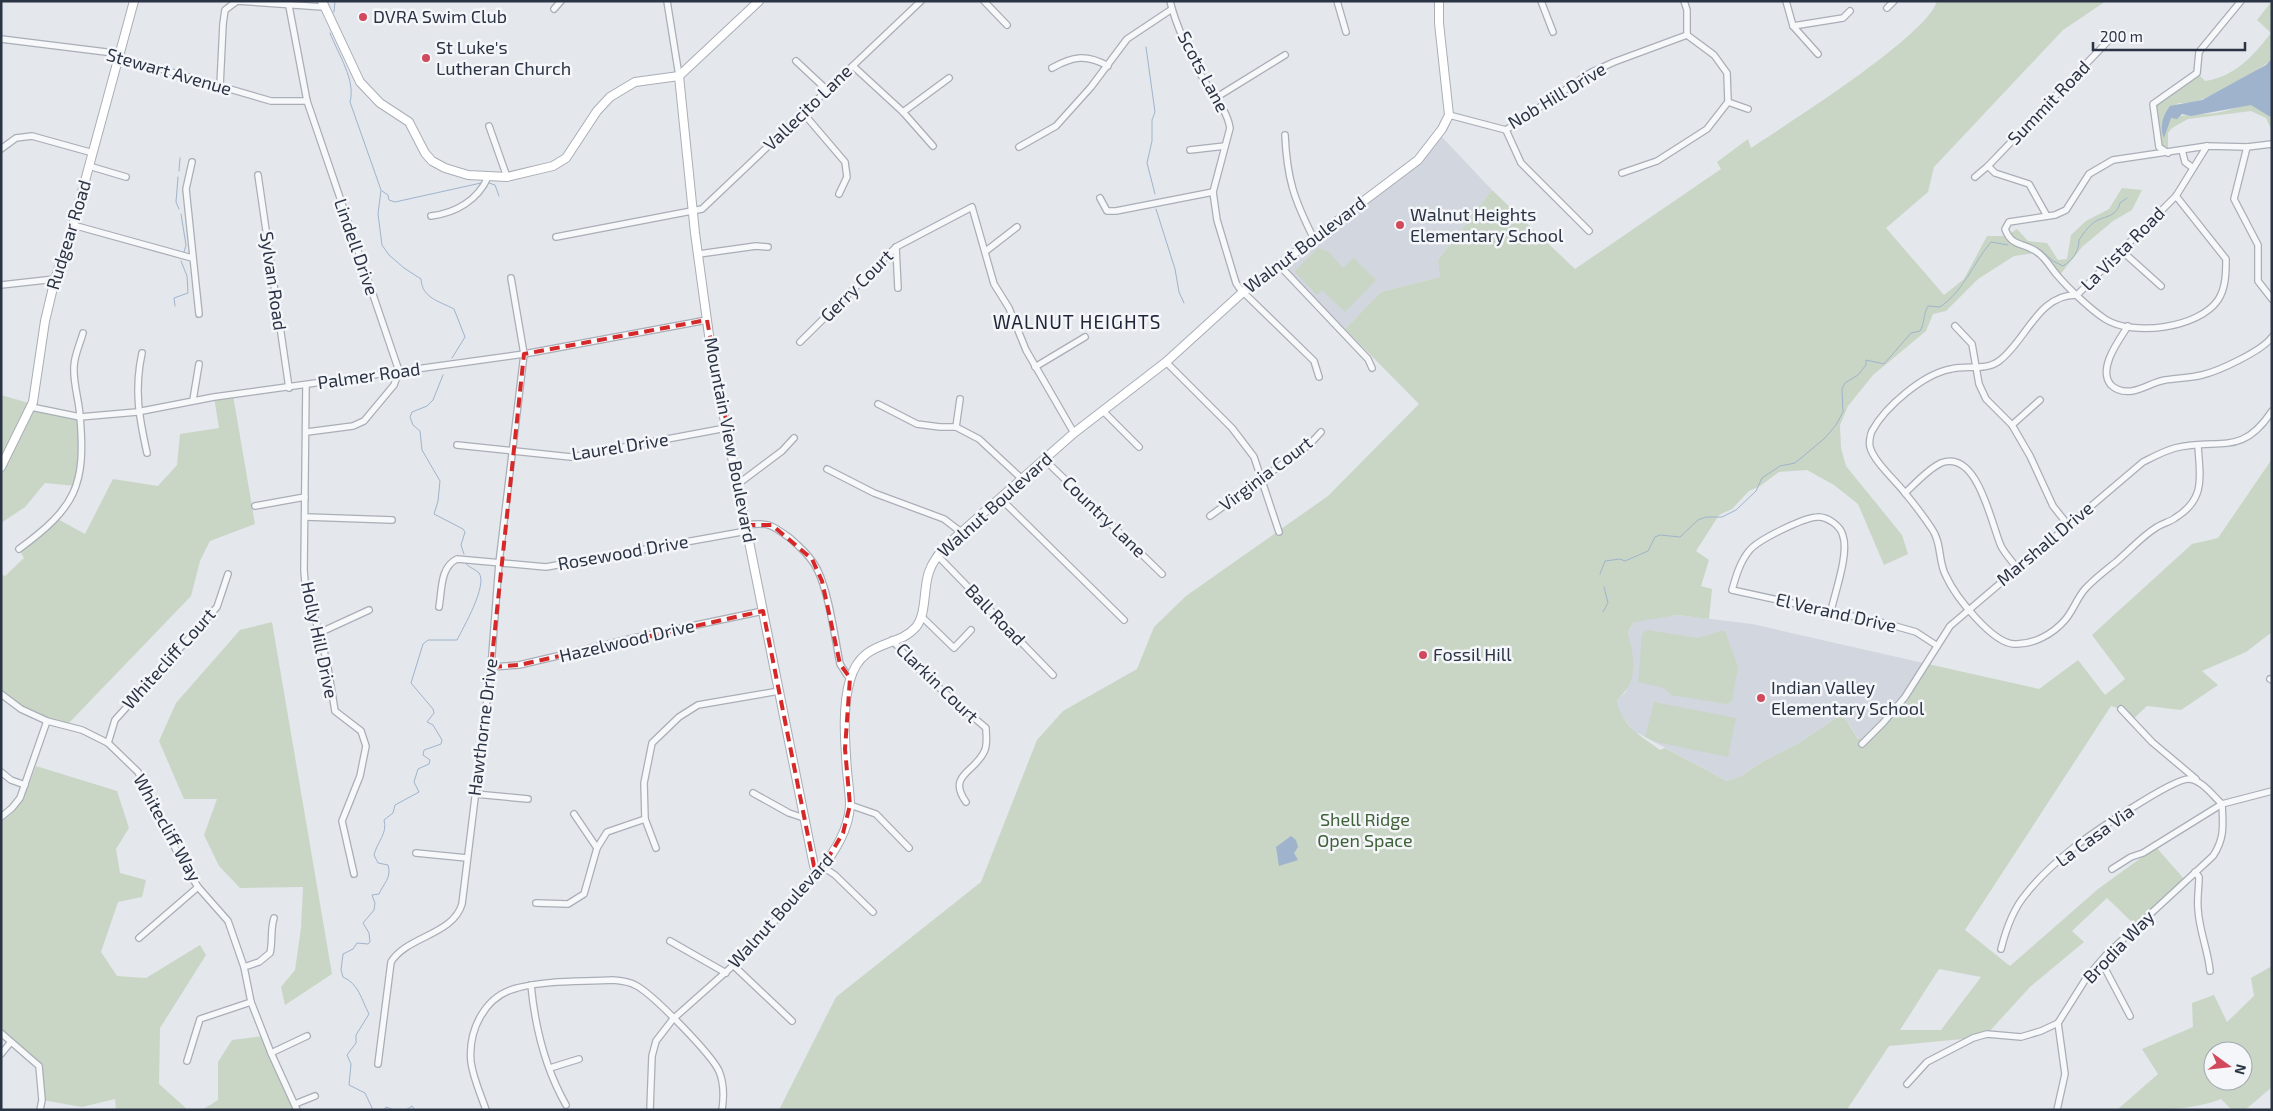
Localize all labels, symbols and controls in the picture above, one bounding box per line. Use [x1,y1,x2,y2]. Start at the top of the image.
place label: DVRA Swim Club [373,5,507,27]
marker: DVRA Swim Club [357,11,369,23]
scale bar [2093,20,2246,52]
street label: Scots Lane [1173,27,1234,116]
text: 200 m [2100,27,2143,45]
place label: St Luke's Lutheran Church [436,36,571,79]
street label: Stewart Avenue [104,43,234,99]
marker: St Luke's Lutheran Church [420,52,432,64]
street label: Summit Road [2003,56,2094,149]
street label: Nob Hill Drive [1503,57,1610,133]
street label: Vallecito Lane [759,60,856,155]
street label: Rudgear Road [41,177,95,292]
street label: Walnut Boulevard [1239,191,1370,297]
street label: Lindell Drive [330,195,384,298]
street label: La Vista Road [2076,202,2169,295]
place label: Walnut Heights Elementary School [1410,203,1564,246]
marker: Walnut Heights Elementary School [1394,219,1406,231]
street label: Sylvan Road [256,230,292,332]
street label: Gerry Court [816,244,897,326]
district label: WALNUT HEIGHTS [993,310,1161,333]
street label: Mountain View Boulevard [700,335,762,544]
street label: Palmer Road [316,357,422,393]
street label: Laurel Drive [570,428,670,465]
street label: Virginia Court [1215,431,1316,515]
street label: Walnut Boulevard [932,447,1056,562]
street label: Country Lane [1058,471,1151,562]
street label: Marshall Drive [1992,496,2097,590]
street label: Rosewood Drive [556,530,690,574]
street label: Holly Hill Drive [297,579,343,700]
street label: Ball Road [961,579,1030,650]
street label: El Verand Drive [1774,587,1899,637]
street label: Whitecliff Court [117,603,220,714]
street label: Hazelwood Drive [557,614,697,666]
street label: Clarkin Court [892,638,983,727]
place label: Fossil Hill [1433,643,1512,665]
marker: Fossil Hill [1417,649,1429,661]
street label: Hawthorne Drive [463,657,501,797]
place label: Indian Valley Elementary School [1771,676,1925,719]
marker: Indian Valley Elementary School [1755,692,1767,704]
street label: Whitecliff Way [129,770,207,886]
street label: La Casa Via [2051,799,2138,871]
park label: Shell Ridge Open Space [1317,808,1413,851]
street label: Walnut Boulevard [723,848,838,972]
street label: Brodia Way [2078,905,2159,987]
north arrow [2203,1041,2253,1091]
text: N [2232,1062,2251,1077]

